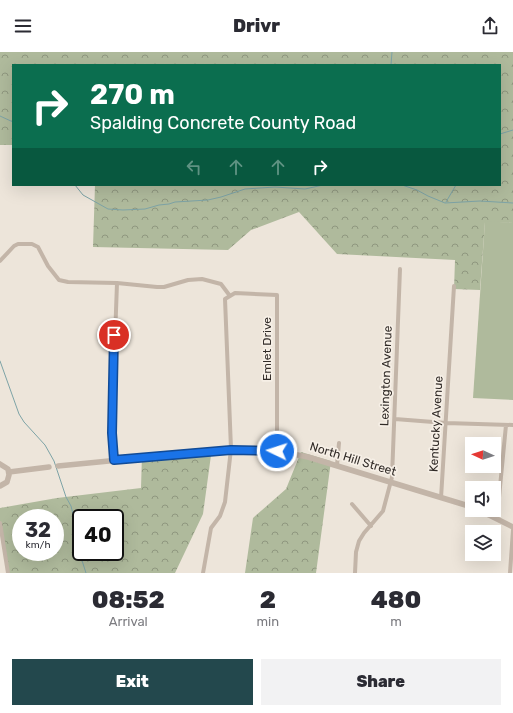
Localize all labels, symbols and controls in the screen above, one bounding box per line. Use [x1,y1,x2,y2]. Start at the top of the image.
icon: menu [12,15,34,37]
text: Drivr [233,15,280,37]
icon: share [479,15,501,37]
text: 270 m [90,78,175,111]
icon: right [24,80,76,132]
text: Spalding Concrete County Road [90,112,356,134]
icon: left [183,156,205,178]
icon: ahead [225,156,247,178]
icon: ahead [267,156,289,178]
icon: right [309,156,331,178]
street label: Emlet Drive [260,317,274,381]
pin [97,318,131,352]
icon: arrive [103,324,125,346]
street label: Lexington Avenue [377,325,395,426]
street label: Kentucky Avenue [426,375,446,473]
position arrow [256,430,298,472]
north arrow [465,437,501,473]
map controls [465,437,501,561]
street label: North Hill Street [308,439,398,479]
button: sound [465,481,501,517]
speed limit sign: 40 [72,509,124,561]
text: 32 [25,518,51,542]
button: layers [465,525,501,561]
text: km/h [26,539,50,551]
text: 08:52 [92,586,165,614]
text: 2 [260,586,276,614]
text: 480 [371,586,421,614]
text: Arrival [109,614,148,629]
text: min [257,614,279,629]
text: m [390,614,402,629]
button: Exit [12,659,253,705]
button: Share [261,659,501,705]

